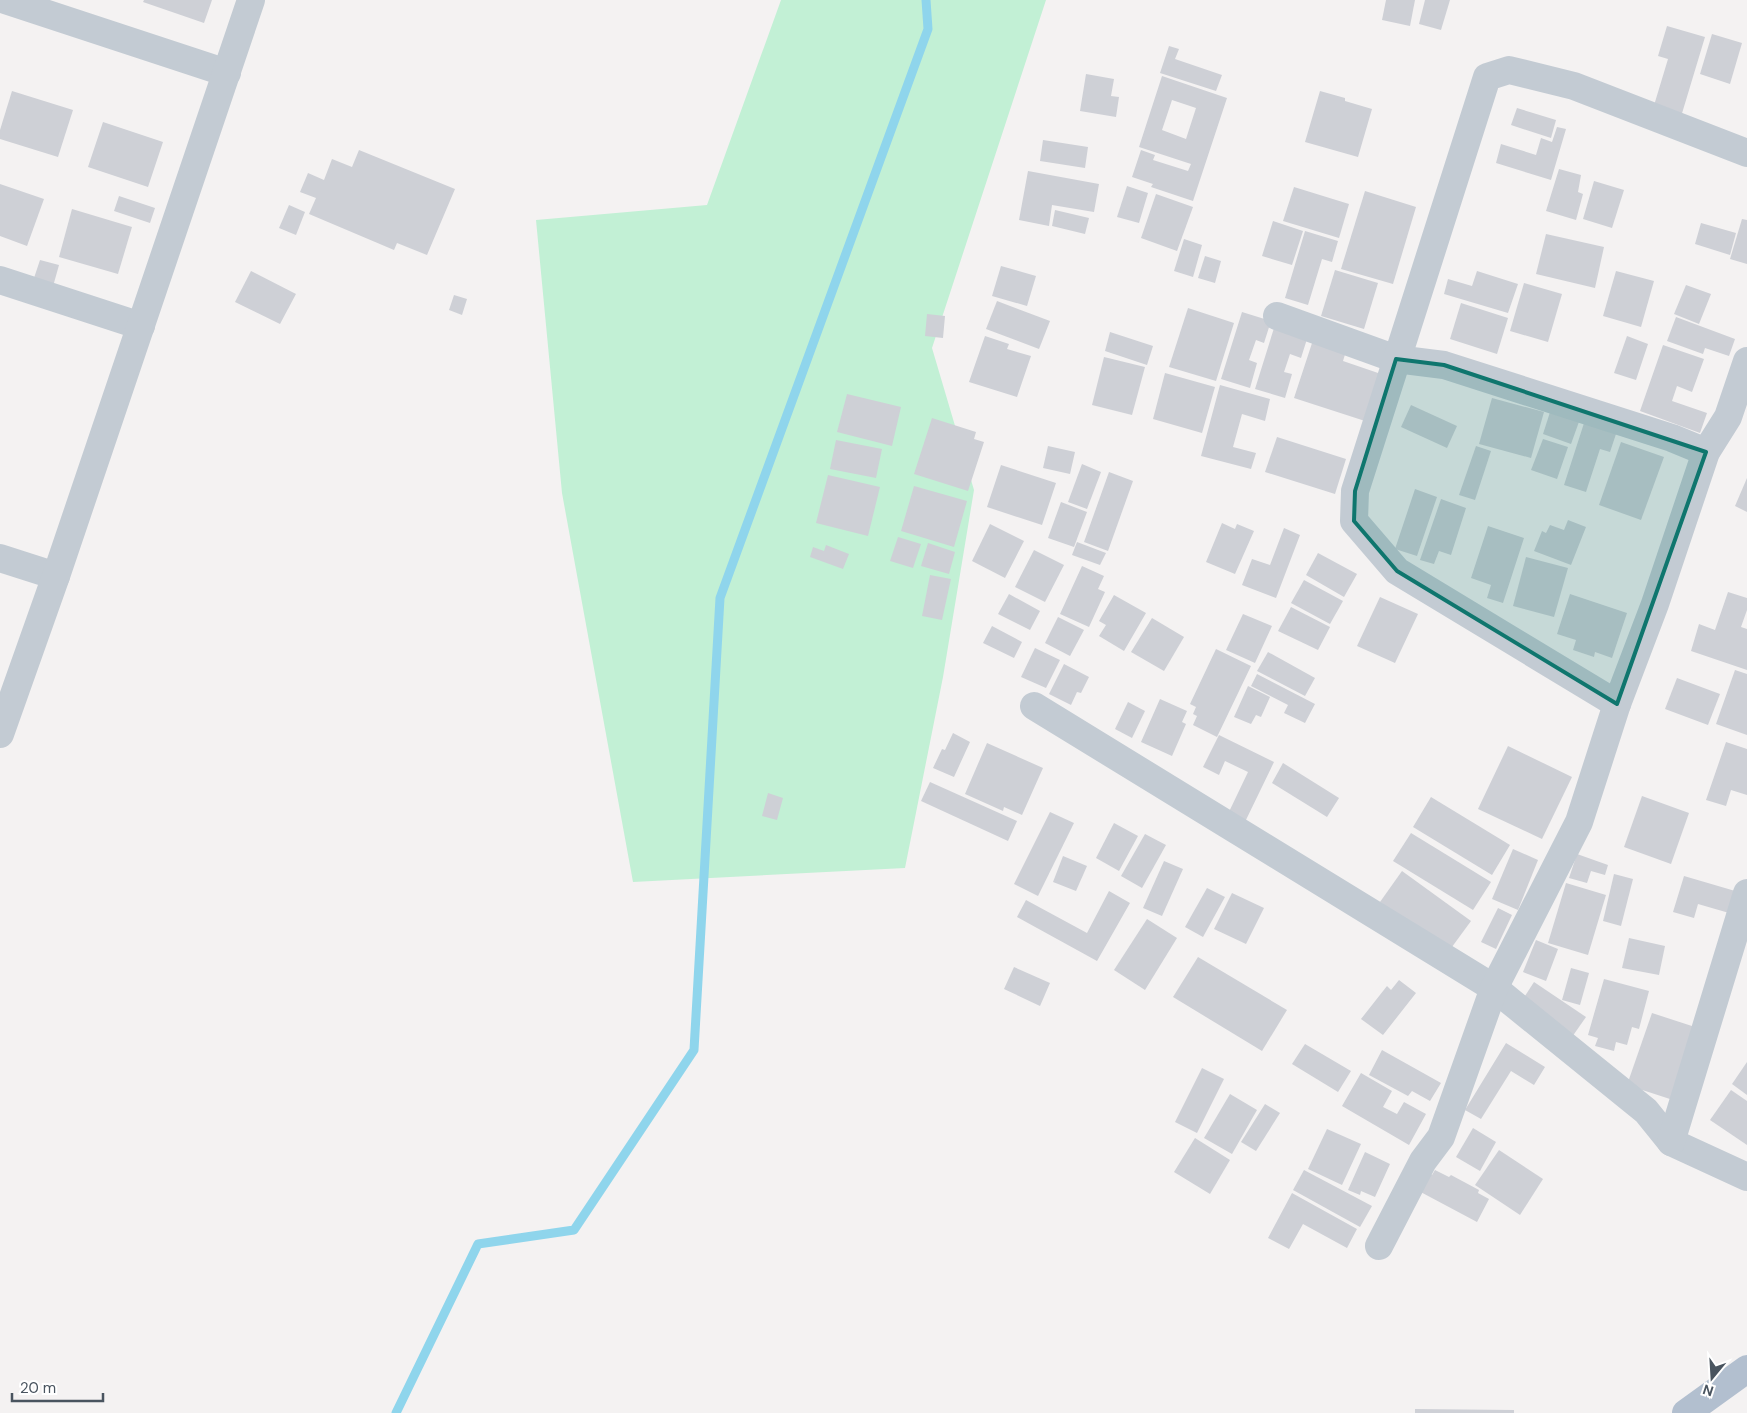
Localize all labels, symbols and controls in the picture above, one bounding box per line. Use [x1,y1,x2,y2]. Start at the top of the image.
north arrow [1687,1353,1737,1403]
scale bar [12,1370,104,1402]
text: 20 m [20,1378,56,1398]
text: N [1700,1380,1716,1401]

